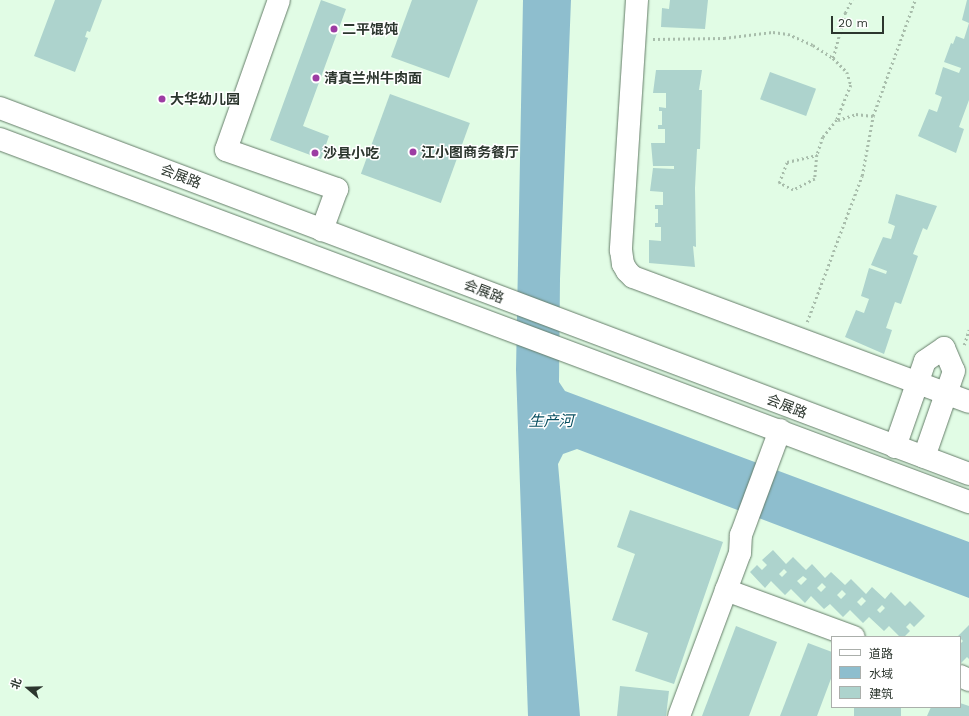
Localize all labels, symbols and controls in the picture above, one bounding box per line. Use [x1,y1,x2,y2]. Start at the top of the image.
scale bar [833,8,886,34]
text: 20 m [838,16,868,30]
place label: 二平馄饨 [342,21,398,37]
marker: 二平馄饨 [329,24,339,34]
place label: 清真兰州牛肉面 [324,70,422,86]
marker: 清真兰州牛肉面 [311,73,321,83]
place label: 大华幼儿园 [170,91,240,107]
marker: 大华幼儿园 [157,94,167,104]
place label: 江小图商务餐厅 [421,144,519,160]
place label: 沙县小吃 [323,145,379,161]
marker: 江小图商务餐厅 [408,147,418,157]
marker: 沙县小吃 [310,148,320,158]
street label: 会展路 [158,161,204,191]
street label: 会展路 [461,276,507,306]
street label: 会展路 [764,391,810,421]
water label: 生产河 [529,413,573,431]
legend [831,636,961,708]
text: 道路 [869,647,893,661]
text: 水域 [869,667,893,681]
north arrow [8,668,48,708]
text: 北 [8,676,24,691]
text: 建筑 [869,687,893,701]

